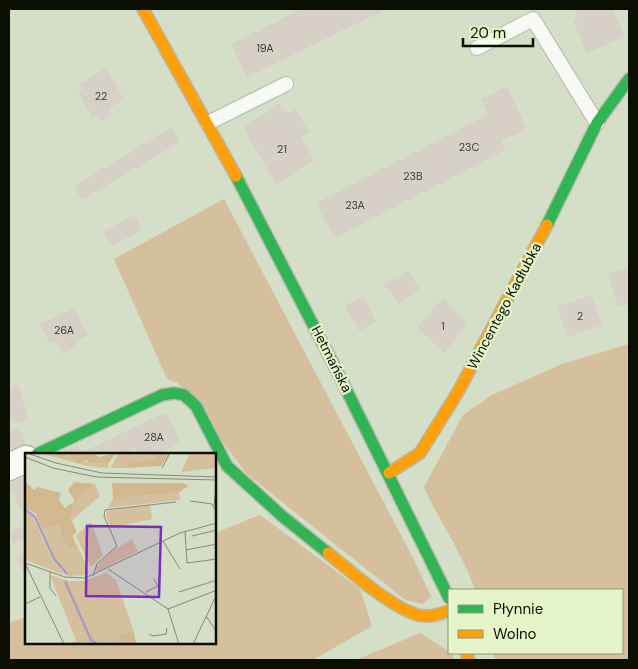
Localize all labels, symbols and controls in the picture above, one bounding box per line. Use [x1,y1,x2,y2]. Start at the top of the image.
scale bar [463,15,533,47]
text: 20 m [470,23,506,43]
house number: 19A [256,41,274,55]
house number: 22 [95,89,107,103]
house number: 23C [459,140,479,154]
house number: 21 [277,142,287,156]
house number: 23B [403,169,423,183]
house number: 23A [345,198,365,212]
street label: Wincentego Kadłubka [463,240,545,372]
house number: 2 [577,309,583,323]
house number: 1 [441,319,445,333]
house number: 26A [54,323,74,337]
street label: Hetmańska [308,323,356,395]
house number: 28A [144,430,164,444]
inset map [25,453,216,644]
legend [448,589,623,654]
text: Płynnie [493,599,543,619]
text: Wolno [493,624,537,644]

